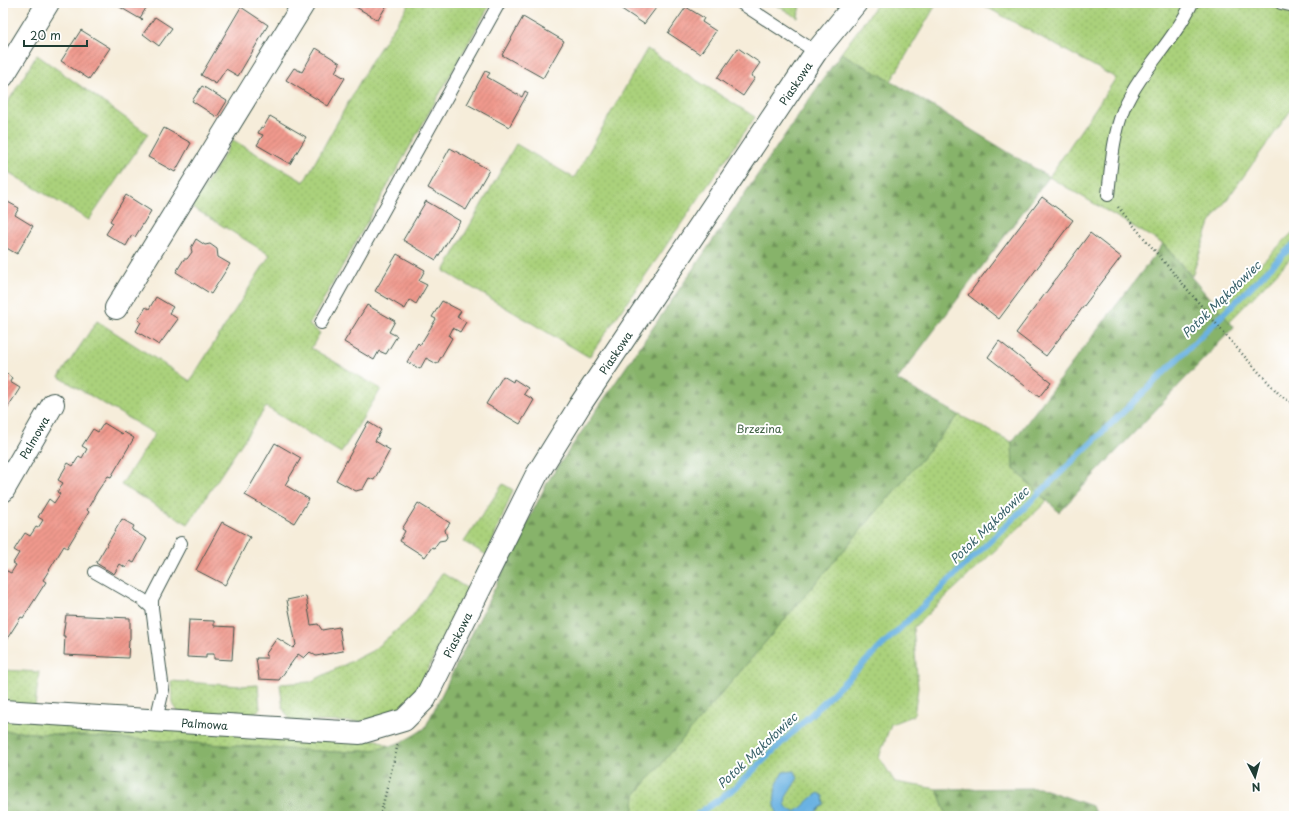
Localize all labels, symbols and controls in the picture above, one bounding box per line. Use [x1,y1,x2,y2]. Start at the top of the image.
scale bar [24,22,87,48]
text: 20 m [30,26,61,44]
street label: Piaskowa [774,58,816,108]
water label: Potok Mąkołowiec [1178,255,1266,341]
street label: Piaskowa [594,327,636,378]
street label: Palmowa [15,413,53,462]
park label: Brzezina [736,420,782,437]
water label: Potok Mąkołowiec [946,481,1034,567]
street label: Piaskowa [438,609,476,661]
water label: Potok Mąkołowiec [713,707,802,792]
street label: Palmowa [181,714,229,733]
north arrow [1235,757,1275,797]
text: N [1251,779,1261,796]

